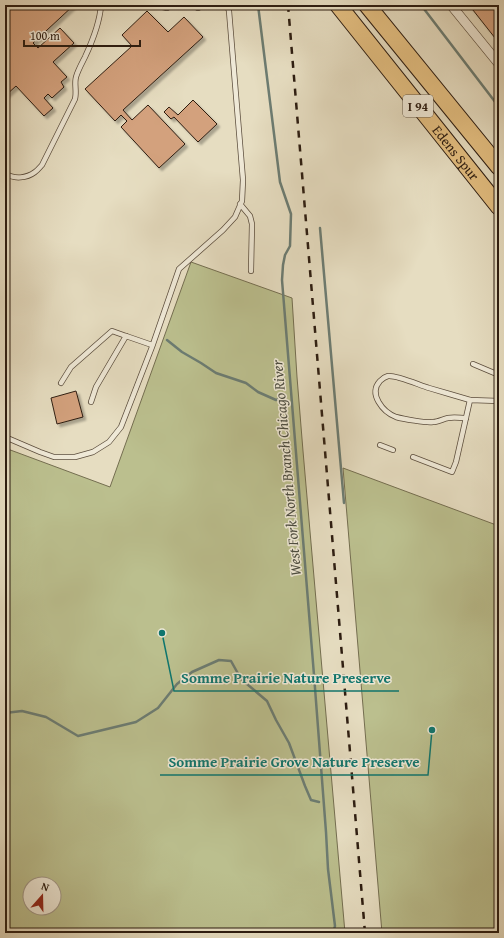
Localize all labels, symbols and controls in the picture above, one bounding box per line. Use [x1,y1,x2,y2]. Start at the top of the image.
scale bar [24,22,140,48]
text: 100 m [30,27,60,44]
road number: I 94 [403,95,433,117]
street label: Edens Spur [428,121,484,185]
water label: West Fork North Branch Chicago River [266,359,306,577]
callout: Somme Prairie Nature Preserve [174,664,399,691]
text: Somme Prairie Nature Preserve [181,667,391,688]
callout: Somme Prairie Grove Nature Preserve [160,748,428,775]
text: Somme Prairie Grove Nature Preserve [168,751,420,772]
north arrow [22,876,62,916]
text: N [39,878,52,896]

